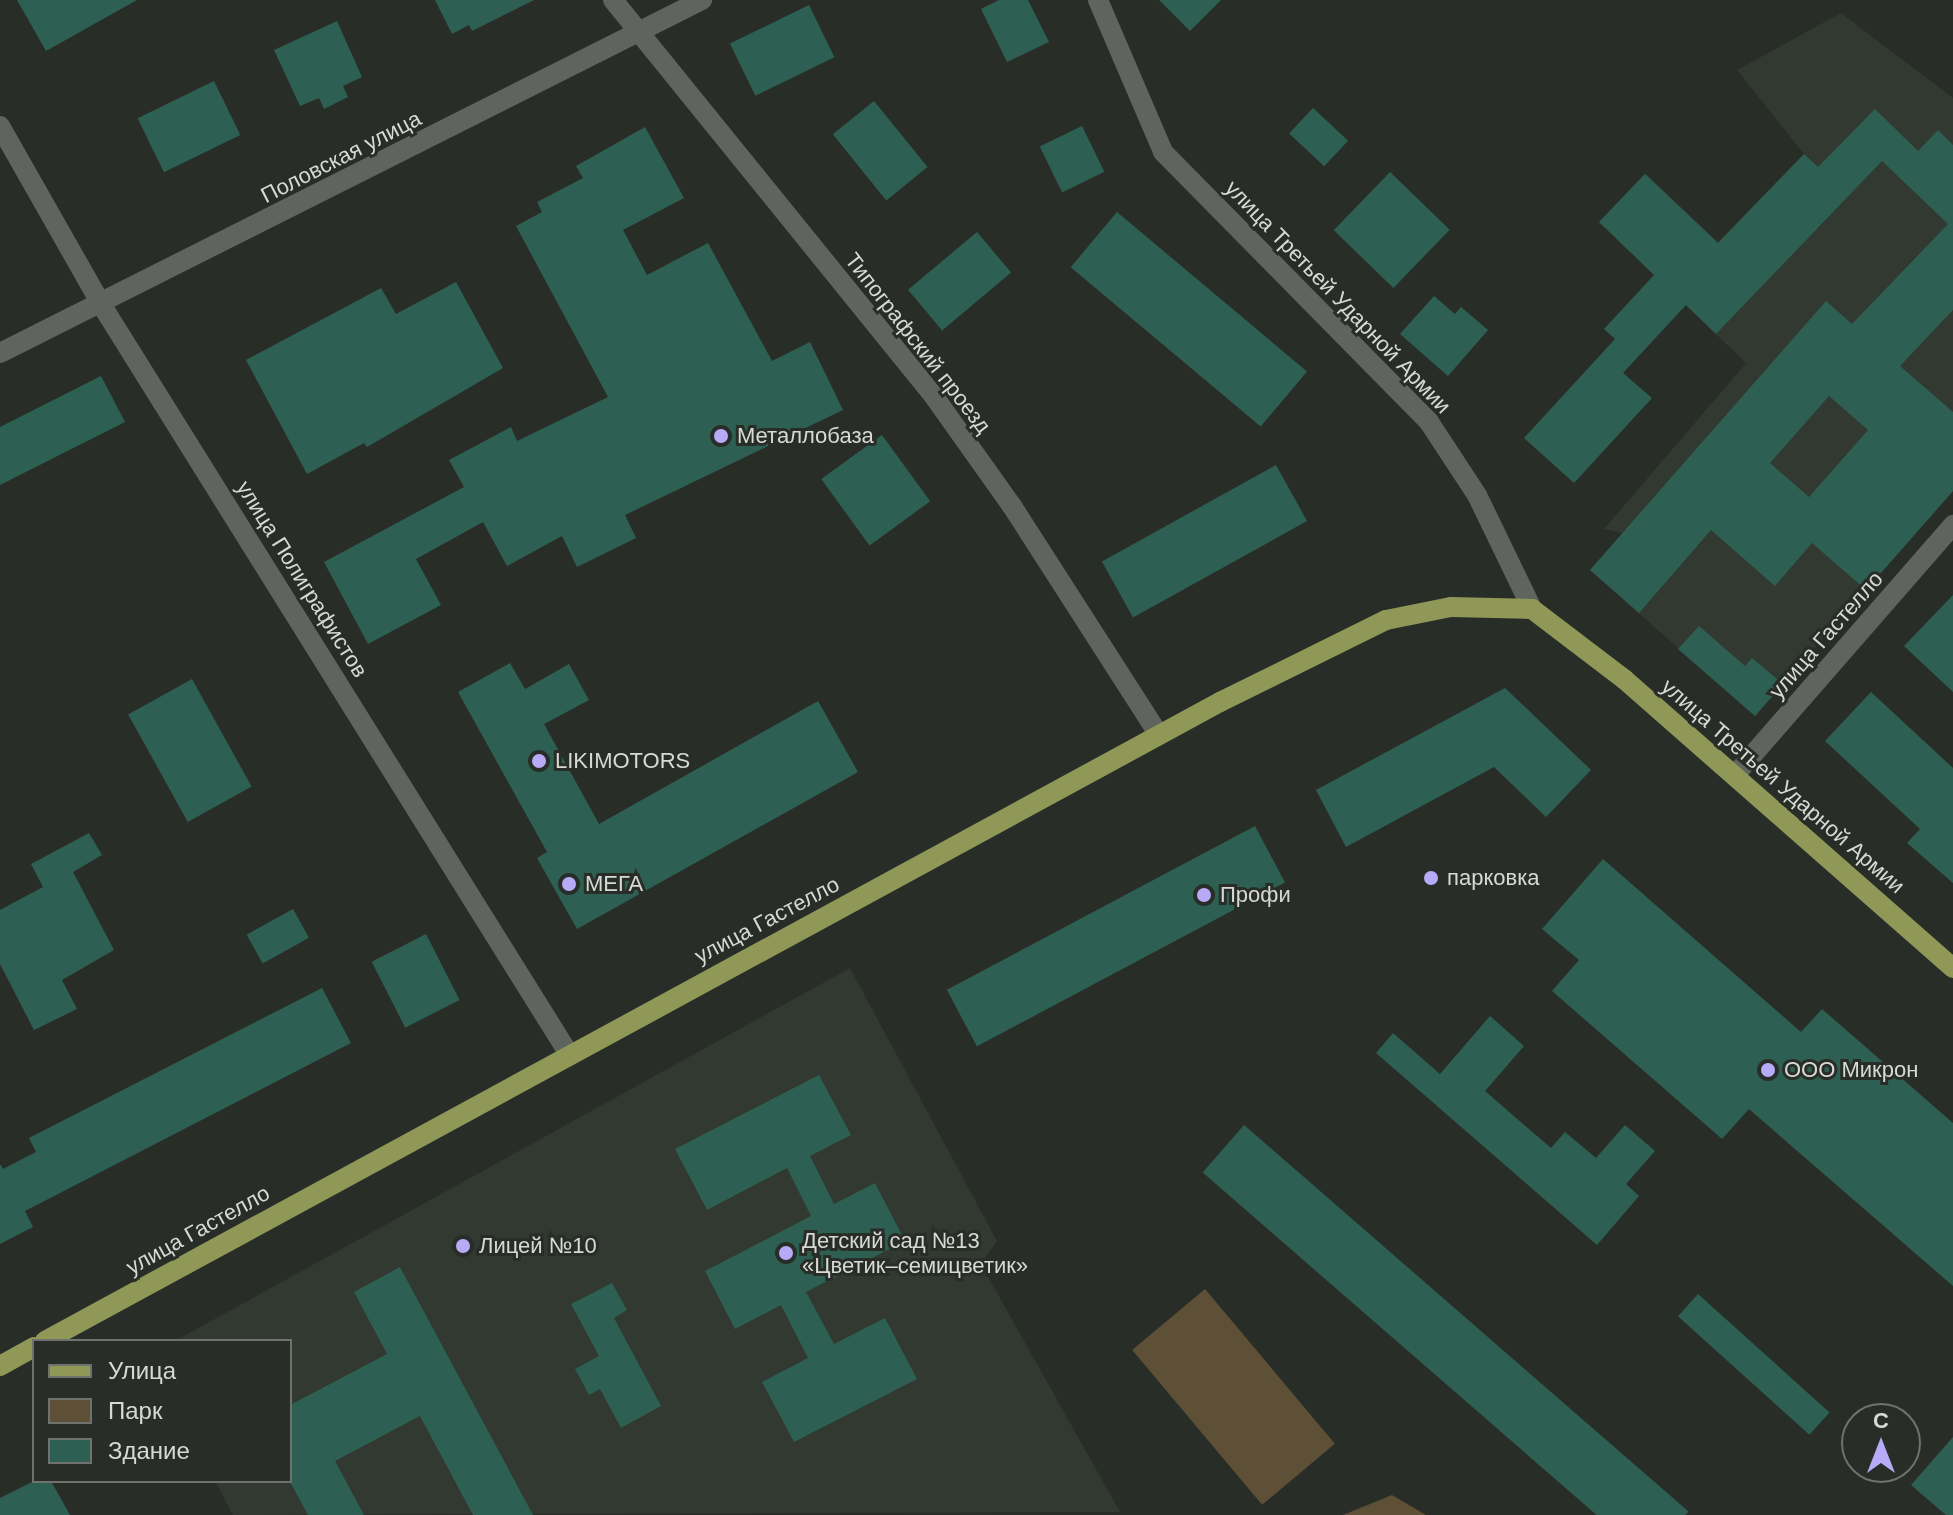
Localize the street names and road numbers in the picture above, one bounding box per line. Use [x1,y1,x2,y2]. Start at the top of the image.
street label: Половская улица [257,105,425,209]
street label: улица Третьей Ударной Армии [1220,175,1456,419]
street label: Типографский проезд [839,248,997,438]
street label: улица Полиграфистов [231,476,373,682]
street label: улица Гастелло [1764,566,1888,704]
street label: улица Третьей Ударной Армии [1656,673,1910,899]
street label: улица Гастелло [690,871,844,969]
street label: улица Гастелло [122,1180,274,1280]

